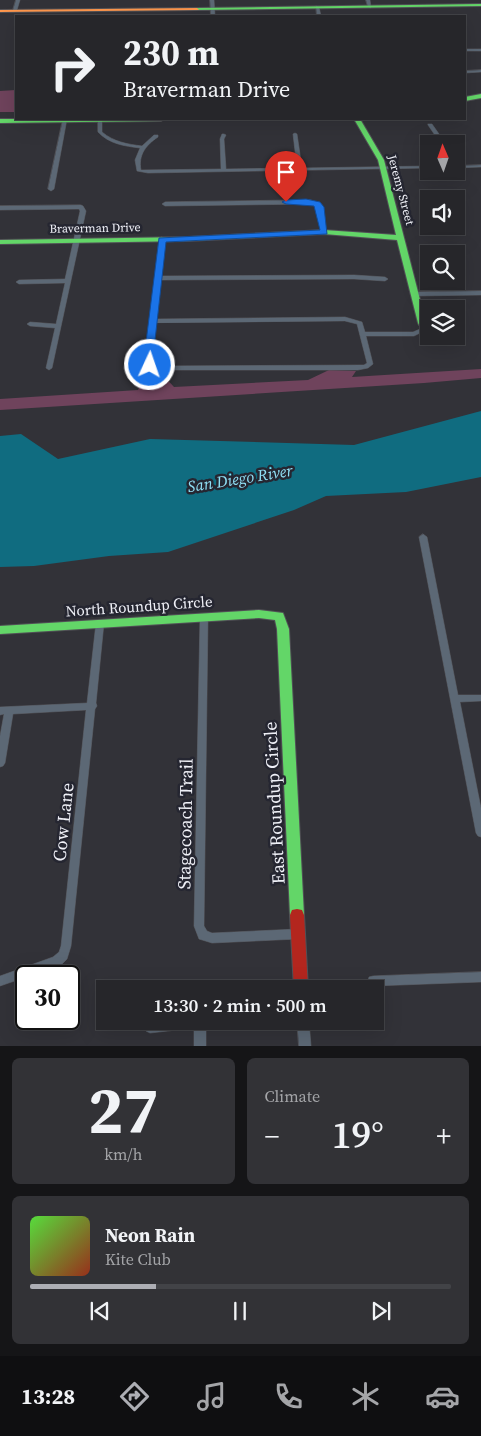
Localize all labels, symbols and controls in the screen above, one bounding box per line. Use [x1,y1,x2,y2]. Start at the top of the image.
text: 230 m [123,29,219,77]
icon: right [40,35,105,100]
text: Braverman Drive [123,74,290,104]
north arrow [420,135,465,180]
map controls [420,135,465,345]
pin [265,151,307,202]
street label: Jeremy Street [384,152,418,227]
icon: arrive [272,158,300,186]
button: sound [420,190,465,235]
street label: Braverman Drive [49,219,141,237]
button: search [420,245,465,290]
button: layers [420,300,465,345]
position arrow [123,338,175,390]
water label: San Diego River [186,459,295,497]
street label: North Roundup Circle [65,590,214,622]
street label: East Roundup Circle [257,721,291,885]
street label: Stagecoach Trail [171,758,199,890]
street label: Cow Lane [46,781,80,863]
speed limit sign: 30 [15,965,80,1030]
text: 13:30 · 2 min · 500 m [153,992,327,1018]
text: 27 [88,1066,158,1155]
text: Climate [265,1085,320,1107]
text: 19° [332,1109,384,1161]
text: − [265,1117,279,1155]
text: + [436,1117,451,1155]
text: km/h [104,1143,142,1165]
text: Neon Rain [105,1222,195,1248]
text: Kite Club [105,1248,171,1270]
icon: previous [86,1297,114,1325]
icon: pause [226,1297,254,1325]
icon: next [367,1297,395,1325]
icon: directions [117,1379,152,1414]
icon: music [194,1379,229,1414]
icon: phone [271,1379,306,1414]
icon: climate [348,1379,383,1414]
icon: car [425,1379,460,1414]
text: 13:28 [21,1381,75,1411]

